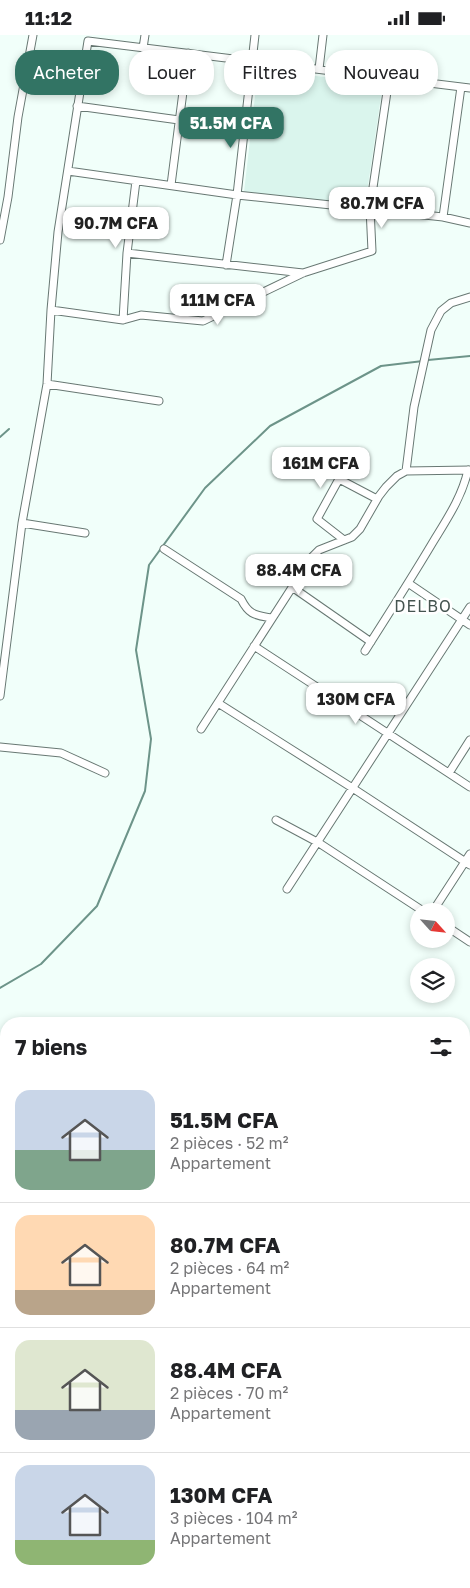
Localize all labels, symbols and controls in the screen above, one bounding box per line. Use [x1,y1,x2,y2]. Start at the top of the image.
text: 11:12 [25,6,72,29]
chip: Acheter [15,50,119,95]
chip: Louer [129,50,214,95]
chip: Filtres [224,50,315,95]
chip: Nouveau [325,50,438,95]
pin: 51.5M CFA [174,107,288,149]
text: 51.5M CFA [190,113,272,133]
pin: 80.7M CFA [325,187,439,229]
text: 80.7M CFA [340,193,424,213]
pin: 90.7M CFA [59,207,173,249]
text: 90.7M CFA [74,213,158,233]
pin: 111M CFA [166,283,270,326]
text: 111M CFA [181,290,255,310]
pin: 161M CFA [269,447,373,489]
text: 161M CFA [283,453,359,473]
pin: 88.4M CFA [242,553,356,596]
text: 88.4M CFA [256,560,342,580]
district label: DELBO [394,596,452,616]
pin: 130M CFA [304,683,408,725]
text: 130M CFA [317,689,395,709]
north arrow [410,903,455,947]
map controls [410,903,455,1003]
button: layers [410,958,455,1003]
icon: filters [427,1033,455,1061]
text: 7 biens [15,1034,87,1060]
text: 51.5M CFA [170,1107,278,1133]
icon: home [55,1110,115,1170]
text: 2 pièces · 52 m² [170,1133,288,1153]
text: Appartement [170,1153,271,1173]
text: 80.7M CFA [170,1232,280,1258]
icon: home [55,1235,115,1295]
text: 2 pièces · 64 m² [170,1258,289,1278]
text: Appartement [170,1278,271,1298]
text: 88.4M CFA [170,1357,282,1383]
icon: home [55,1360,115,1420]
text: 2 pièces · 70 m² [170,1383,288,1403]
text: Appartement [170,1403,271,1423]
text: 130M CFA [170,1482,272,1508]
icon: home [55,1485,115,1545]
text: 3 pièces · 104 m² [170,1508,297,1528]
text: Appartement [170,1528,271,1548]

